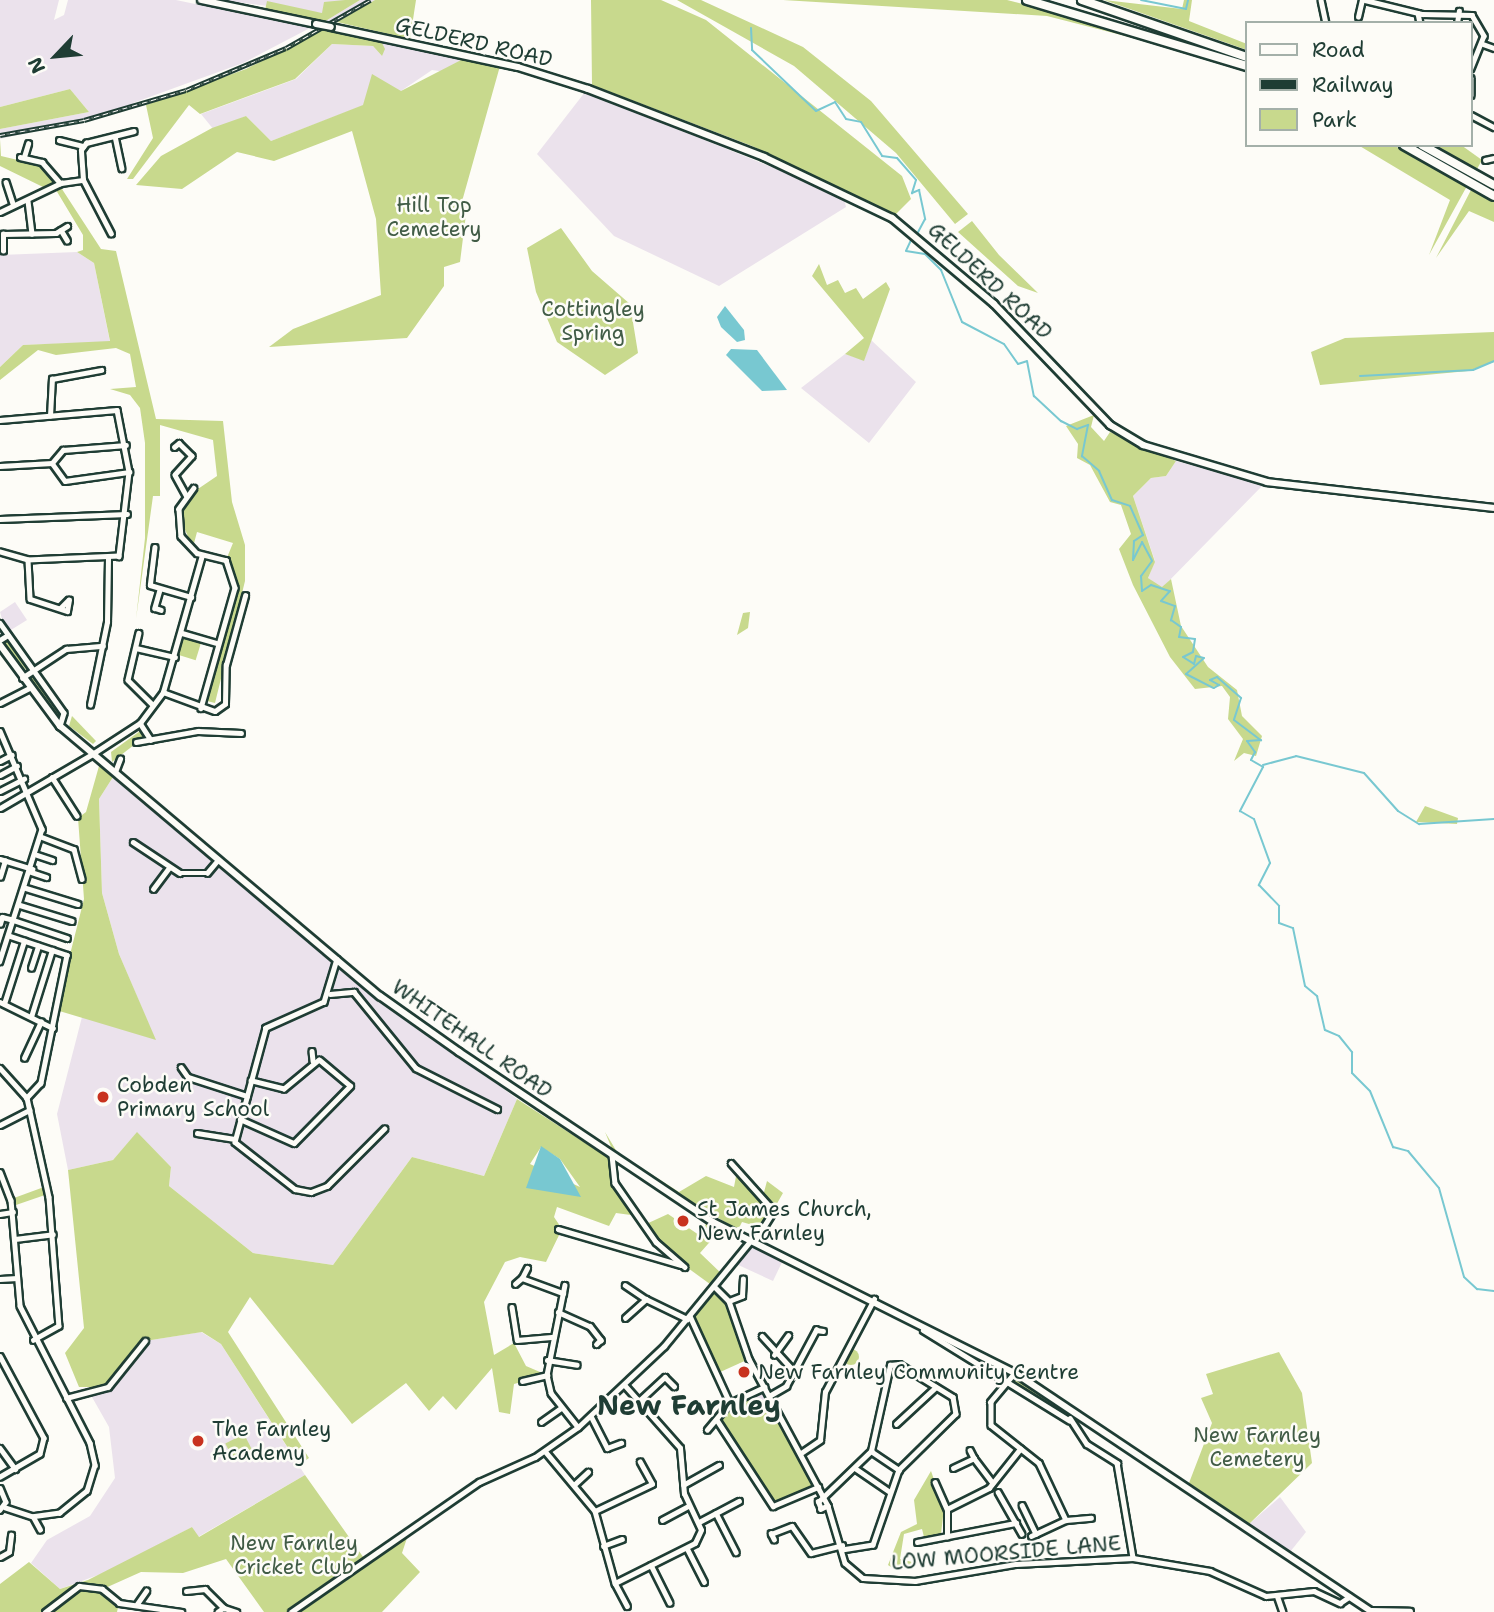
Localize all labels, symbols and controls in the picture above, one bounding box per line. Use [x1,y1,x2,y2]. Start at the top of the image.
street label: GELDERD ROAD [393,12,555,72]
north arrow [21,21,91,91]
legend [1246,21,1473,147]
text: Road [1312,36,1365,64]
text: N [22,53,51,78]
text: Railway [1312,71,1394,99]
text: Park [1312,106,1357,134]
park label: Hill Top Cemetery [386,192,482,242]
street label: GELDERD ROAD [923,217,1057,345]
park label: Cottingley Spring [541,296,645,346]
street label: WHITEHALL ROAD [387,974,557,1104]
place label: Cobden Primary School [117,1072,269,1122]
marker: Cobden Primary School [95,1089,111,1105]
place label: St James Church, New Farnley [697,1196,872,1246]
marker: St James Church, New Farnley [675,1213,691,1229]
place label: New Farnley Community Centre [758,1359,1079,1385]
marker: New Farnley Community Centre [736,1364,752,1380]
district label: New Farnley [597,1388,781,1422]
place label: The Farnley Academy [212,1416,331,1466]
park label: New Farnley Cemetery [1193,1422,1321,1472]
marker: The Farnley Academy [190,1433,206,1449]
park label: New Farnley Cricket Club [230,1530,358,1580]
street label: LOW MOORSIDE LANE [890,1530,1122,1576]

